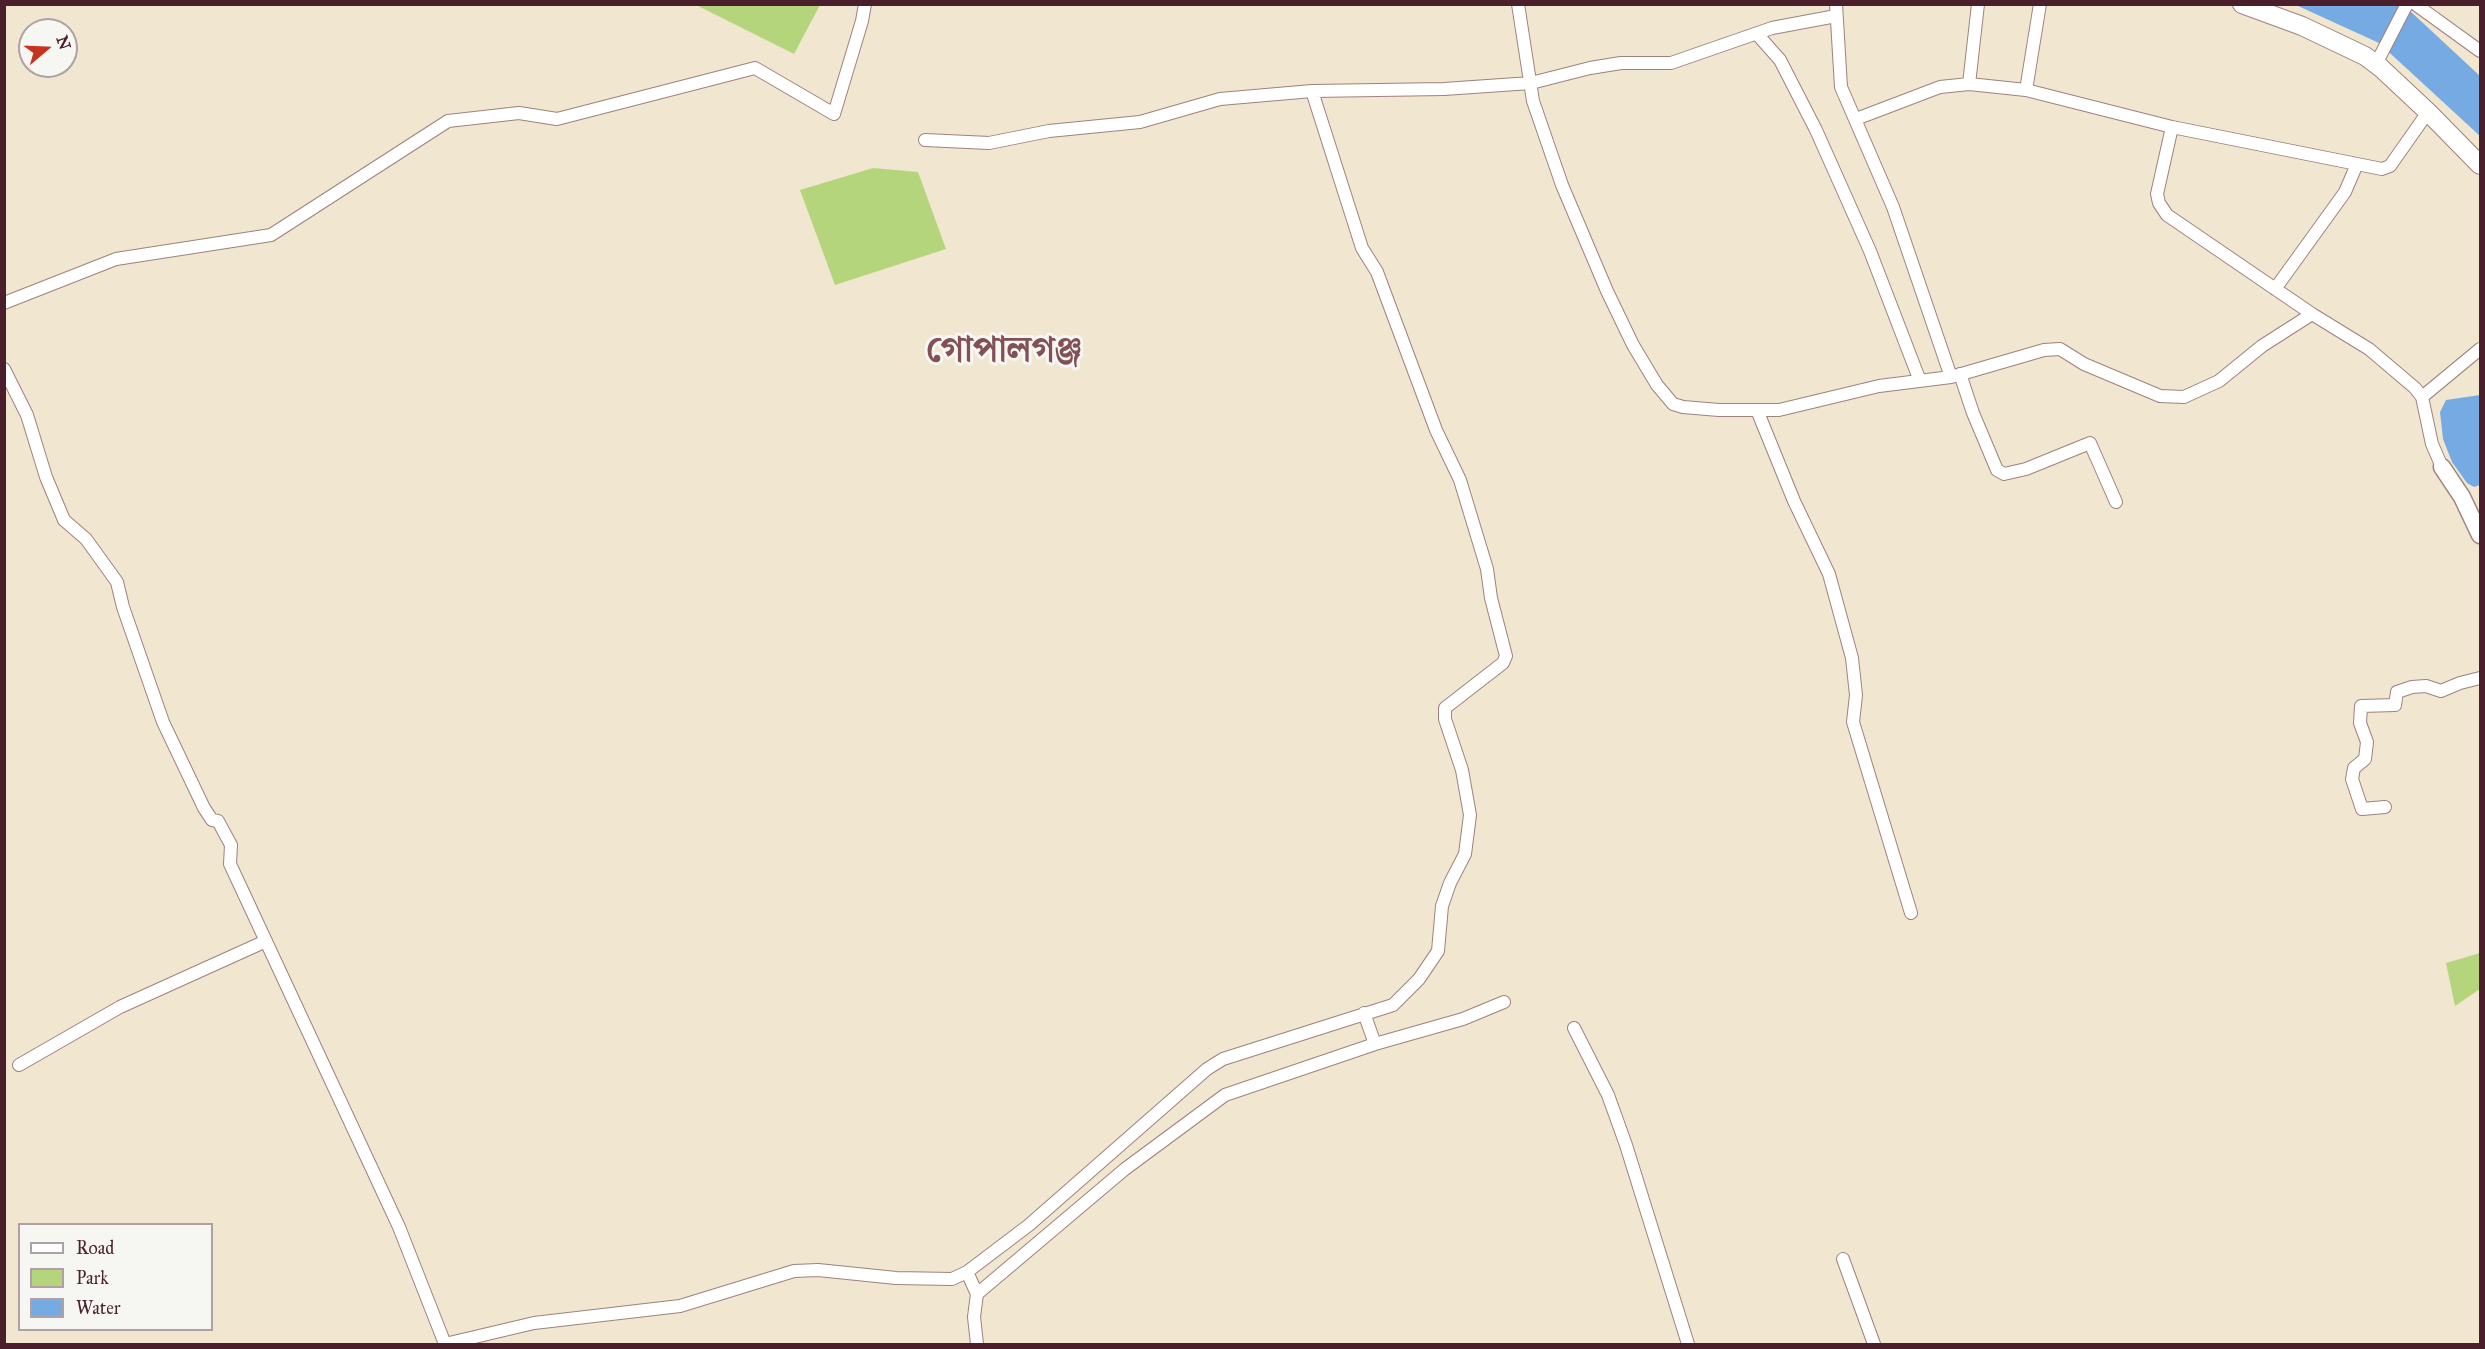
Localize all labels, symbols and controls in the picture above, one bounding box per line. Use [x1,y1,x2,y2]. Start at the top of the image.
north arrow [18,18,78,78]
text: N [52,33,75,52]
district label: গোপালগঞ্জ [926,330,1082,374]
legend [18,1223,213,1331]
text: Road [76,1237,114,1259]
text: Park [76,1267,109,1289]
text: Water [76,1297,120,1319]

